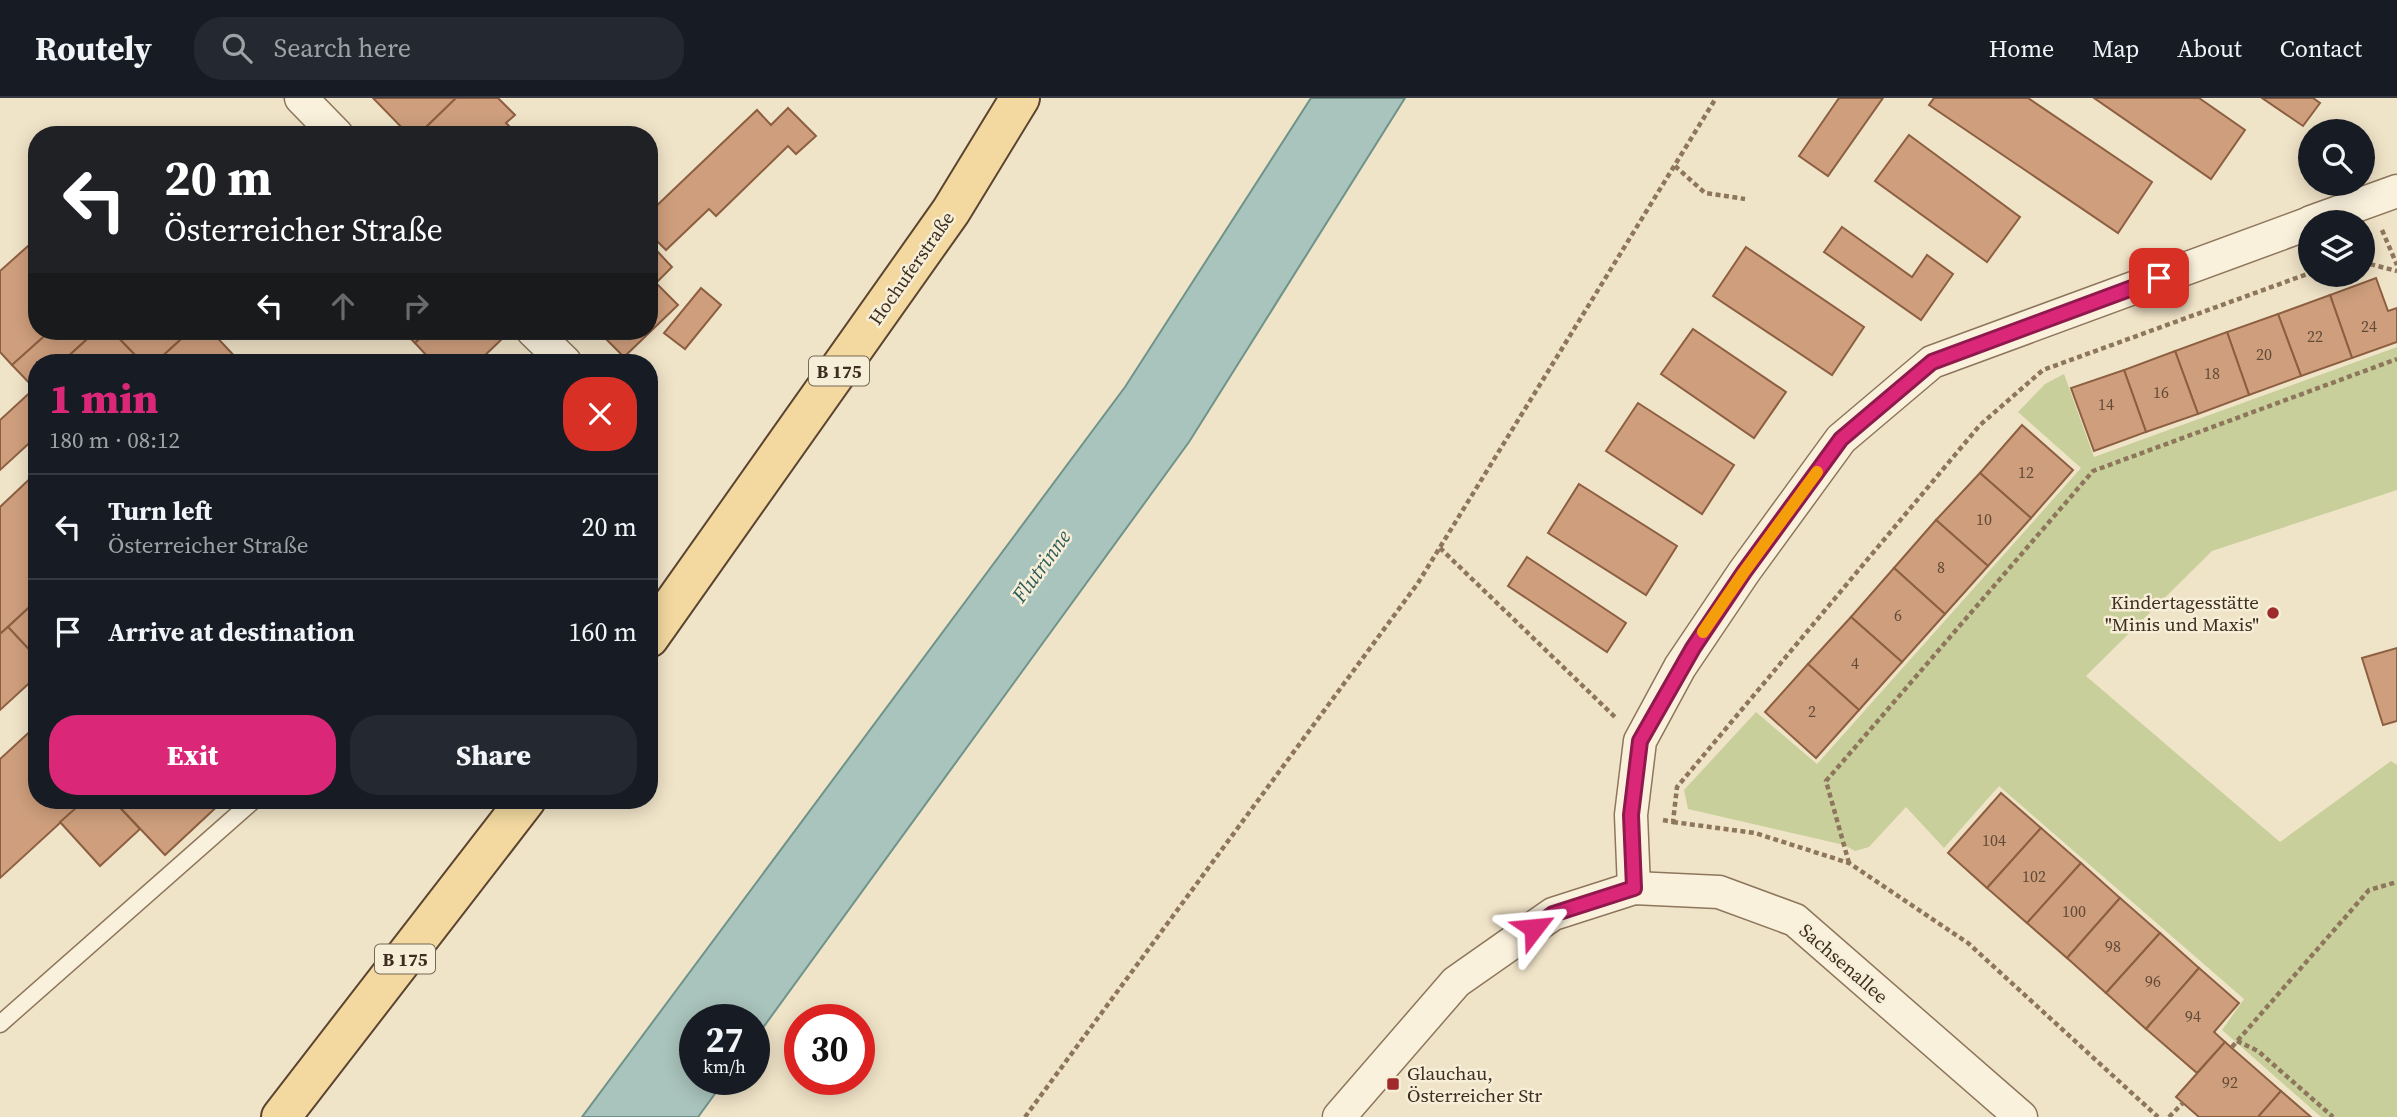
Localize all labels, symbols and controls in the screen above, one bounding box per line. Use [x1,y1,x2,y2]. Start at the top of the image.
search box [194,17,684,80]
text: Routely [35,26,152,71]
icon: search [218,29,256,67]
text: Search here [274,30,411,66]
text: Home [1989,32,2054,65]
text: Map [2092,32,2139,65]
text: About [2177,32,2242,65]
text: Contact [2280,32,2362,65]
map controls [2298,119,2375,287]
button: search [2298,119,2375,196]
text: 20 m [164,144,272,211]
icon: left [49,154,140,245]
street label: Hochuferstraße [862,206,960,330]
text: Österreicher Straße [164,208,443,252]
button: layers [2298,210,2375,287]
pin [2129,248,2189,308]
icon: arrive [2140,259,2178,297]
icon: left [251,287,289,325]
icon: ahead [324,287,362,325]
icon: right [397,287,435,325]
house number: 24 [2361,315,2377,337]
house number: 22 [2307,325,2323,347]
house number: 20 [2256,343,2272,365]
road number: B 175 [809,356,869,386]
house number: 18 [2204,362,2220,384]
text: 1 min [49,369,159,427]
button: close [563,377,637,451]
house number: 16 [2153,381,2169,403]
house number: 14 [2098,393,2114,415]
text: 180 m · 08:12 [49,424,180,456]
house number: 12 [2018,461,2034,483]
text: Turn left [108,493,212,529]
icon: left [49,508,87,546]
house number: 10 [1976,508,1992,530]
text: 20 m [582,509,637,545]
water label: Flutrinne [1004,523,1077,609]
text: Österreicher Straße [108,529,308,561]
house number: 8 [1937,556,1945,578]
place label: Kindertagesstätte "Minis und Maxis" [2105,589,2259,637]
house number: 6 [1894,604,1902,626]
marker: Kindertagesstätte "Minis und Maxis" [2265,605,2281,621]
icon: arrive [49,613,87,651]
text: Arrive at destination [108,614,355,650]
text: 160 m [569,614,637,650]
house number: 4 [1851,652,1859,674]
house number: 2 [1808,700,1816,722]
button: Exit [49,715,336,795]
button: Share [350,715,637,795]
house number: 104 [1982,829,2006,851]
house number: 102 [2022,865,2046,887]
position arrow [1497,891,1571,965]
house number: 100 [2062,900,2086,922]
street label: Sachsenallee [1794,917,1894,1009]
house number: 98 [2105,935,2121,957]
road number: B 175 [375,944,435,974]
house number: 96 [2145,970,2161,992]
speed limit sign: 30 [784,1004,875,1095]
house number: 94 [2185,1005,2201,1027]
text: 27 [706,1016,743,1064]
text: km/h [703,1054,746,1079]
place label: Glauchau, Österreicher Str [1407,1060,1542,1108]
house number: 92 [2222,1071,2238,1093]
marker: Glauchau, Österreicher Str [1385,1076,1401,1092]

